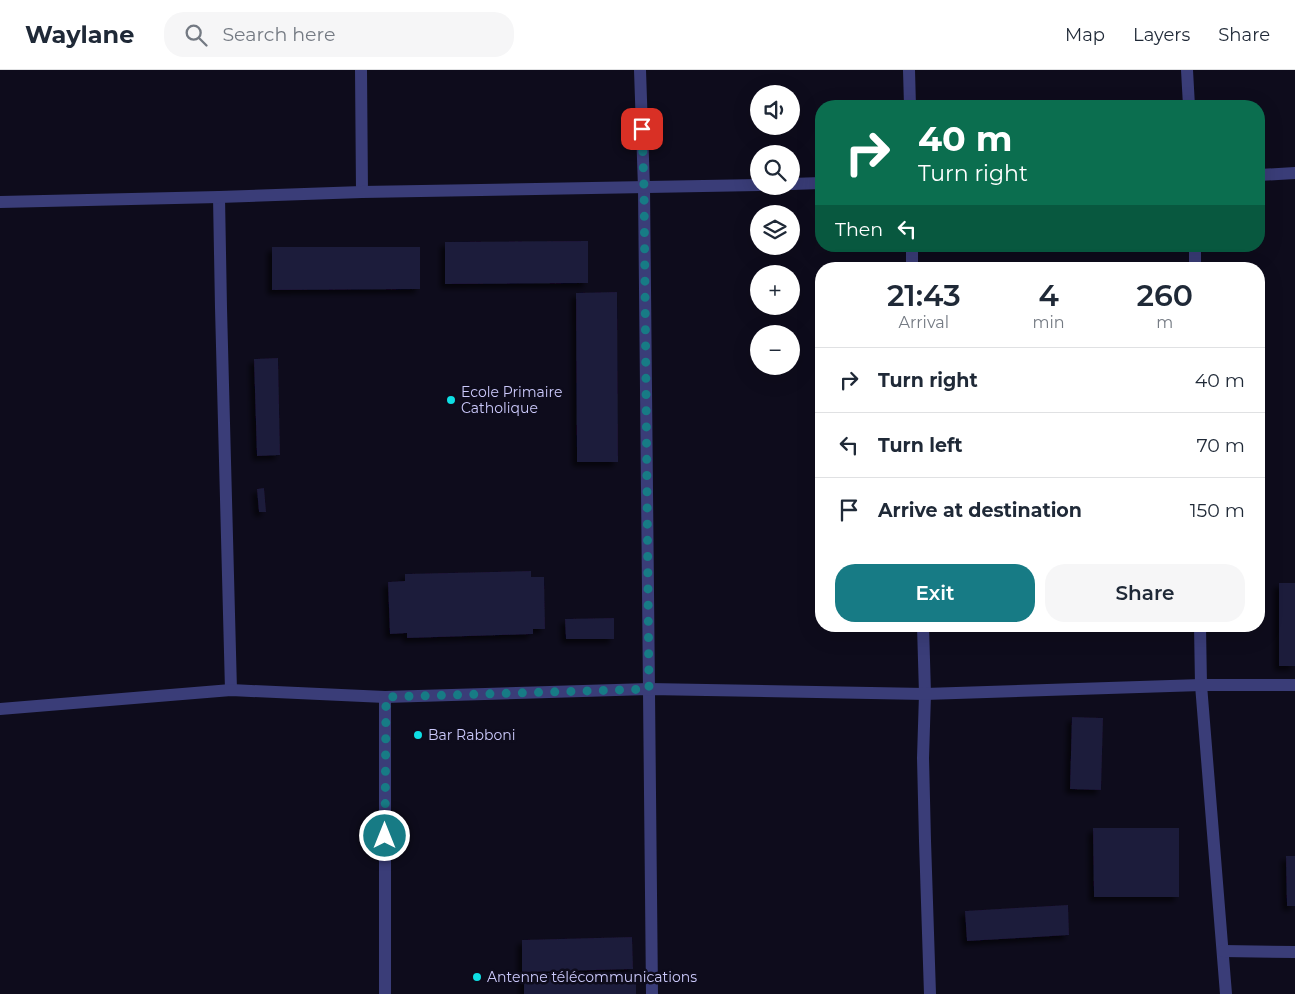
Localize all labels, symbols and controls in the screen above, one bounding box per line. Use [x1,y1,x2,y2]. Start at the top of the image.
search box [164,12,514,57]
text: Waylane [25,20,134,49]
icon: search [182,21,210,49]
text: Search here [222,23,335,46]
text: Map [1065,24,1105,46]
text: Layers [1133,24,1190,46]
text: Share [1218,24,1270,46]
map controls [750,85,800,375]
button: sound [750,85,800,135]
pin [621,108,663,150]
icon: arrive [628,115,656,143]
text: 40 m [918,117,1013,160]
icon: right [835,120,900,185]
button: search [750,145,800,195]
text: Turn right [918,160,1028,187]
button: layers [750,205,800,255]
icon: left [893,215,921,243]
text: Then [835,218,883,241]
button: + [750,265,800,315]
text: 21:43 [887,277,961,314]
text: 4 [1038,277,1059,314]
text: 260 [1137,277,1193,314]
text: Arrival [899,313,949,332]
text: min [1033,313,1065,332]
text: m [1156,313,1173,332]
button: − [750,325,800,375]
icon: right [835,366,863,394]
text: Turn right [878,369,978,392]
text: 40 m [1195,369,1245,392]
place label: Ecole Primaire Catholique [461,383,562,417]
marker: Ecole Primaire Catholique [445,394,457,406]
icon: left [835,431,863,459]
text: Turn left [878,434,963,457]
text: 70 m [1196,434,1245,457]
icon: arrive [835,496,863,524]
text: Arrive at destination [878,499,1082,522]
text: 150 m [1190,499,1245,522]
button: Exit [835,564,1035,622]
button: Share [1045,564,1245,622]
place label: Bar Rabboni [428,726,515,744]
marker: Bar Rabboni [412,729,424,741]
position arrow [358,809,410,861]
place label: Antenne télécommunications [487,968,697,986]
marker: Antenne télécommunications [471,971,483,983]

